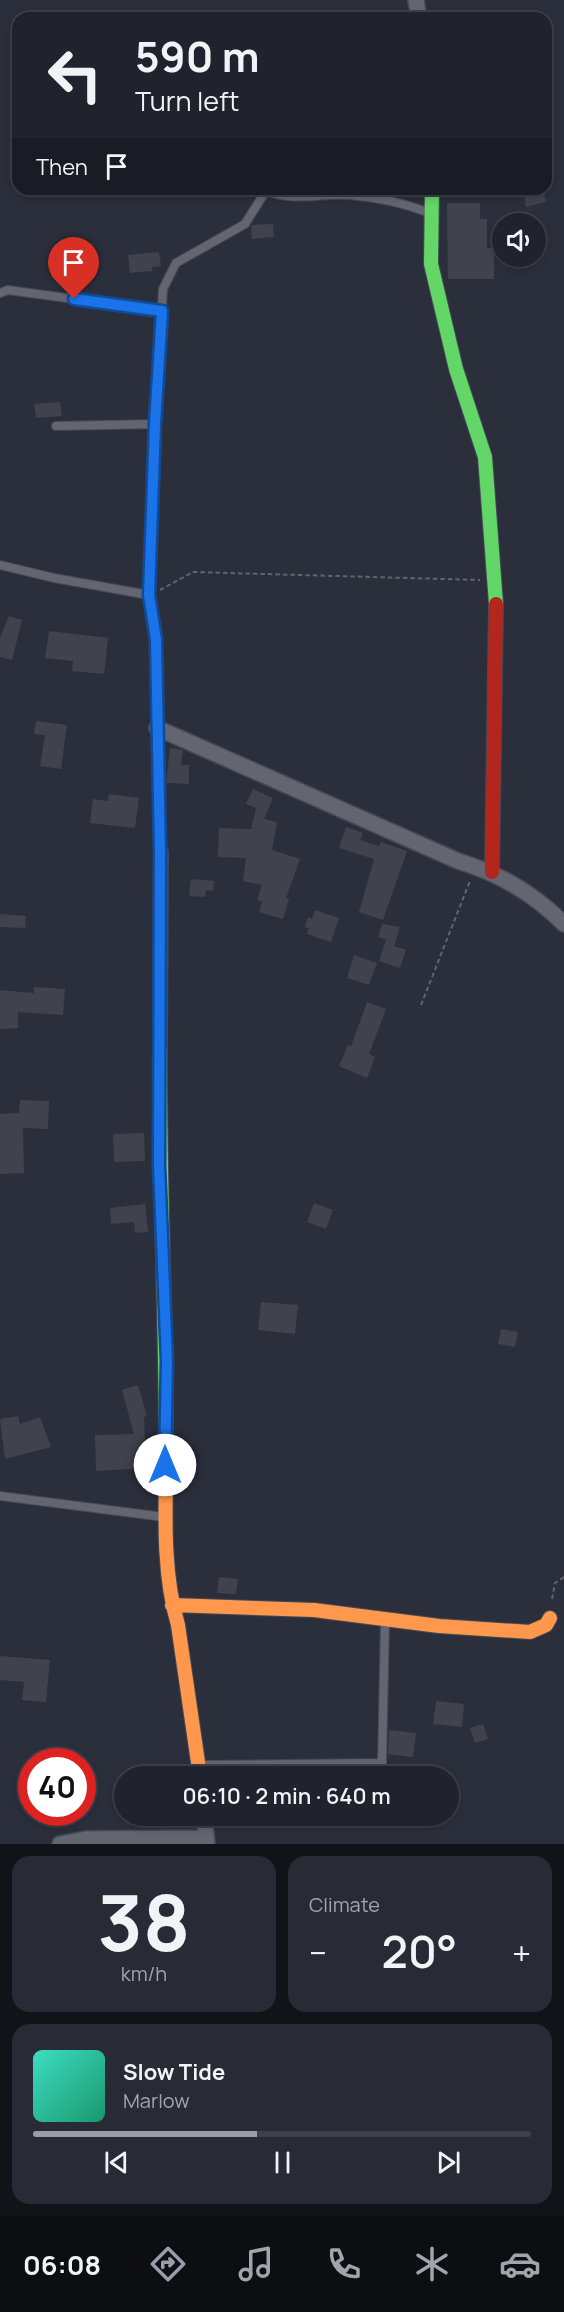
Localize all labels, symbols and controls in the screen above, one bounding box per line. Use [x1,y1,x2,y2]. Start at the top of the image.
text: 590 m [135,27,260,85]
icon: left [36,36,114,114]
text: Turn left [135,82,239,119]
icon: arrive [100,150,133,183]
text: Then [36,152,88,182]
map controls [492,213,546,267]
button: sound [492,213,546,267]
pin [48,237,99,299]
icon: arrive [57,246,90,279]
position arrow [133,1433,197,1497]
speed limit sign: 40 [18,1748,96,1826]
text: 06:10 · 2 min · 640 m [182,1781,391,1811]
text: 38 [97,1868,191,1974]
text: Climate [309,1891,380,1918]
text: 20° [382,1920,457,1982]
text: − [309,1930,327,1975]
text: + [512,1930,531,1975]
text: km/h [121,1960,167,1987]
text: Slow Tide [123,2057,225,2087]
text: Marlow [123,2087,190,2114]
icon: previous [100,2146,133,2179]
icon: pause [266,2146,299,2179]
icon: next [432,2146,465,2179]
icon: directions [147,2243,189,2285]
icon: music [235,2243,277,2285]
icon: phone [323,2243,365,2285]
icon: climate [411,2243,453,2285]
icon: car [499,2243,541,2285]
text: 06:08 [23,2246,101,2283]

